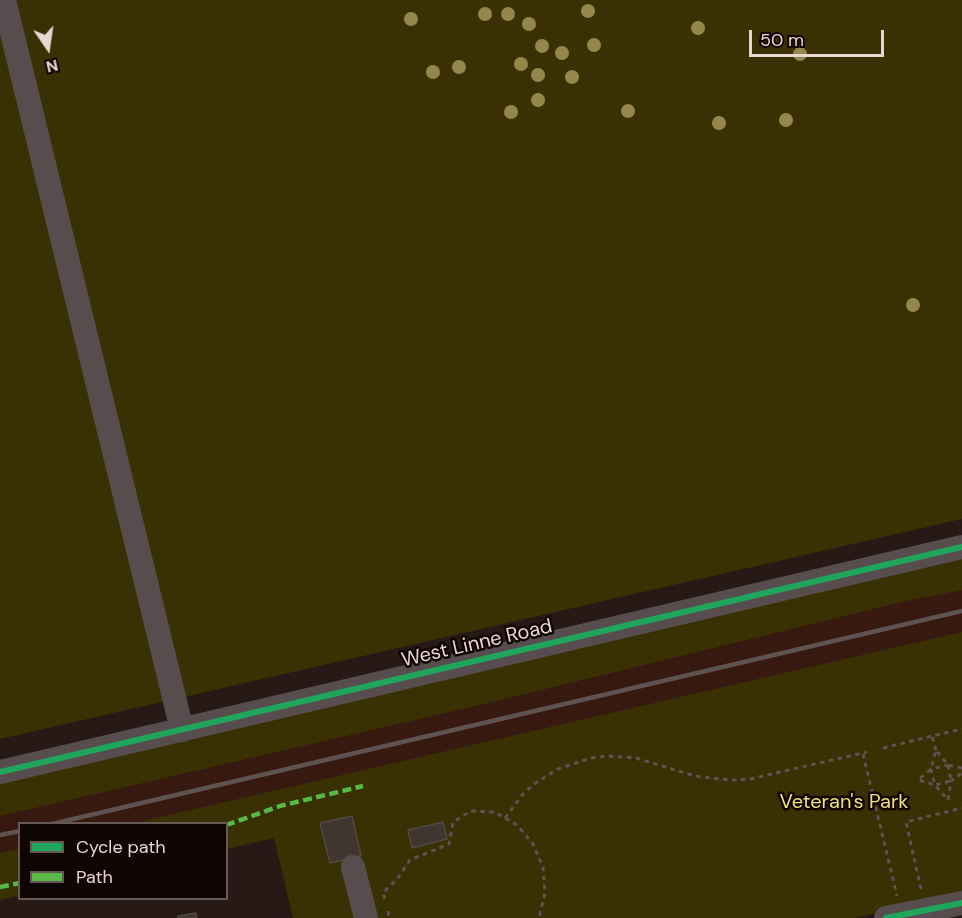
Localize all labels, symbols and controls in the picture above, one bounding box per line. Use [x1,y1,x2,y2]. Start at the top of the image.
north arrow [18,18,78,78]
scale bar [752,18,887,56]
text: 50 m [760,28,804,52]
text: N [44,54,60,78]
street label: West Linne Road [399,615,555,673]
park label: Veteran's Park [780,791,908,815]
legend [18,822,228,900]
text: Cycle path [76,835,166,859]
text: Path [76,865,113,889]

